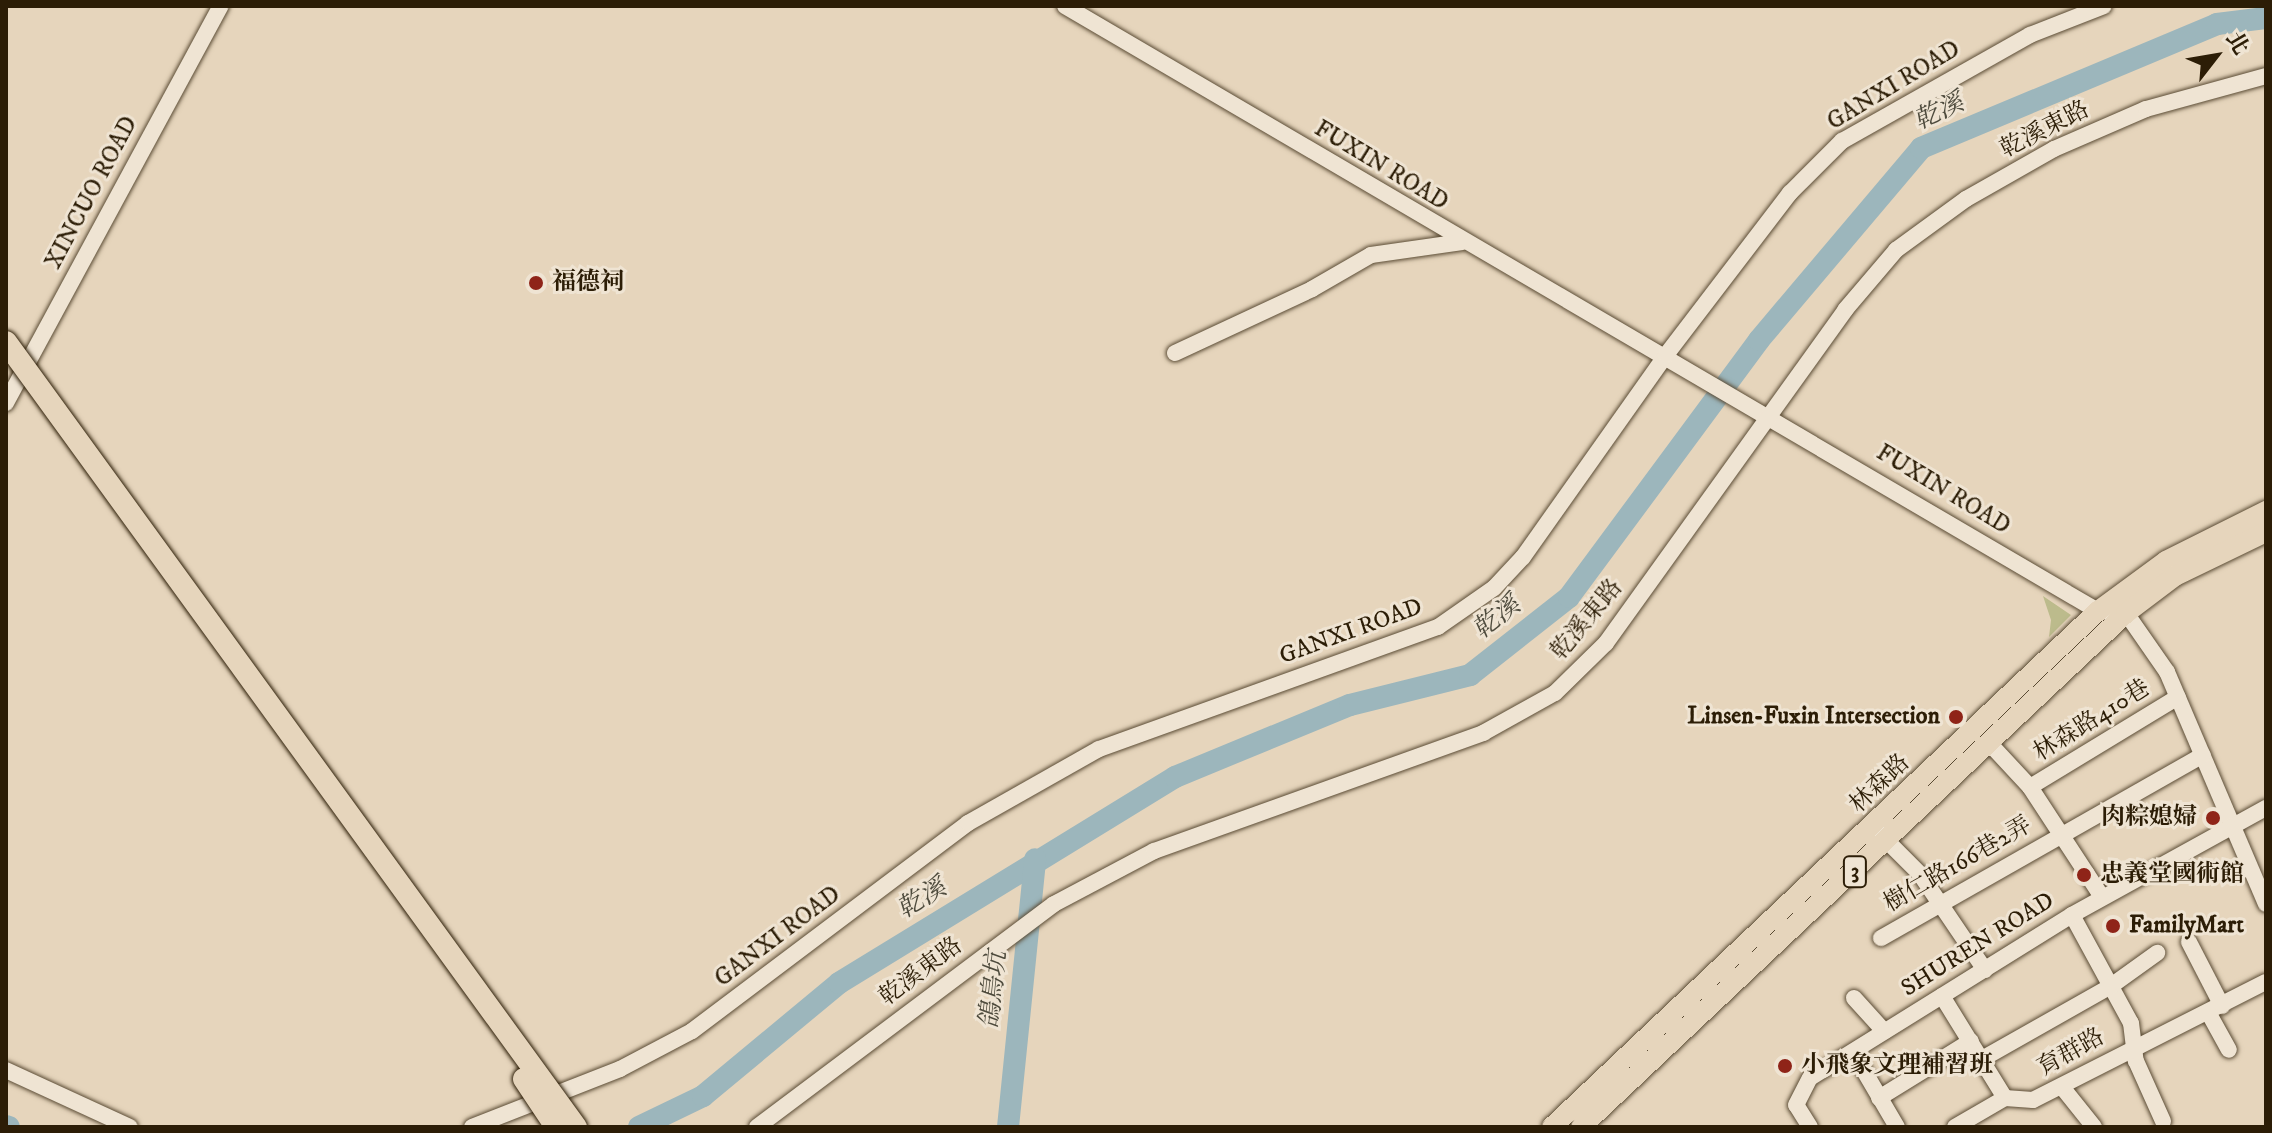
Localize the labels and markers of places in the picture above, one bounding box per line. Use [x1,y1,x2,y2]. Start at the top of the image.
place label: 福德祠 [552,269,624,297]
marker: 福德祠 [527,274,545,292]
place label: Linsen-Fuxin Intersection [1687,703,1940,731]
marker: Linsen-Fuxin Intersection [1947,708,1965,726]
place label: 肉粽媳婦 [2101,804,2197,832]
marker: 肉粽媳婦 [2204,809,2222,827]
place label: 忠義堂國術館 [2100,861,2244,889]
marker: 忠義堂國術館 [2075,866,2093,884]
place label: FamilyMart [2129,912,2244,940]
marker: FamilyMart [2104,917,2122,935]
place label: 小飛象文理補習班 [1801,1052,1993,1080]
marker: 小飛象文理補習班 [1776,1057,1794,1075]

